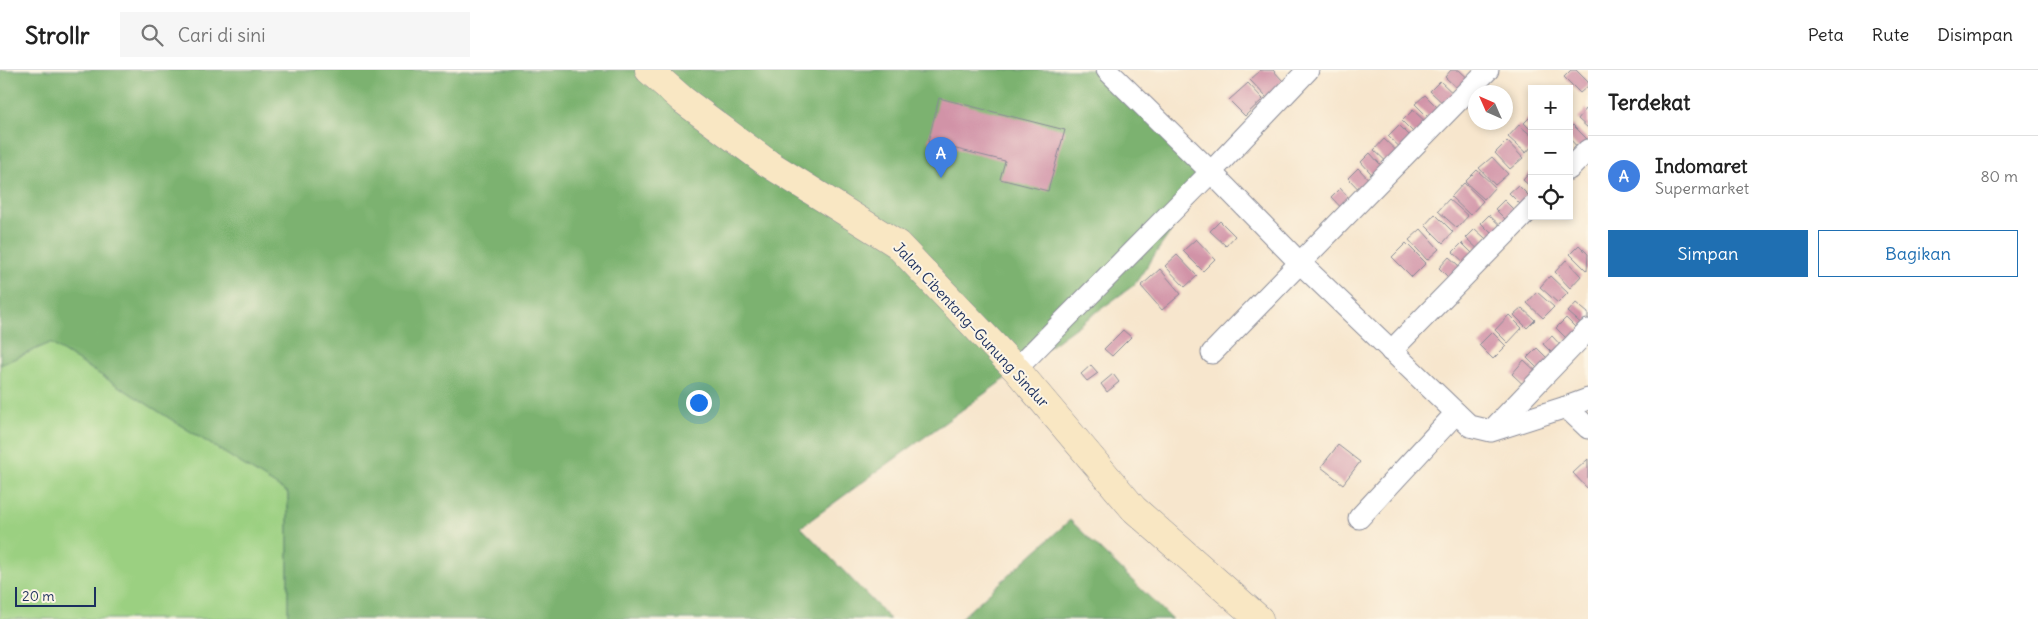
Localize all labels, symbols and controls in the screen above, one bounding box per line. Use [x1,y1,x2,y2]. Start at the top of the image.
search box [120,12,470,57]
text: Strollr [25,20,90,50]
icon: search [138,21,166,49]
text: Cari di sini [178,23,265,47]
text: Peta [1808,23,1844,46]
text: Rute [1872,23,1909,46]
text: Disimpan [1937,23,2013,46]
north arrow [1468,85,1513,130]
map controls [1528,85,1573,220]
button: + [1528,85,1573,130]
text: Terdekat [1608,89,1690,116]
button: − [1528,130,1573,175]
pin: A [925,137,957,178]
text: Indomaret [1655,154,1747,178]
text: A [1619,166,1629,186]
text: 80 m [1980,166,2018,186]
button: locate [1528,175,1573,220]
text: Supermarket [1655,178,1749,198]
button: Simpan [1608,230,1808,277]
button: Bagikan [1818,230,2018,277]
street label: Jalan Cibentang–Gunung Sindur [890,238,1053,411]
your location [686,390,712,416]
scale bar [15,584,96,607]
text: 20 m [22,587,55,605]

